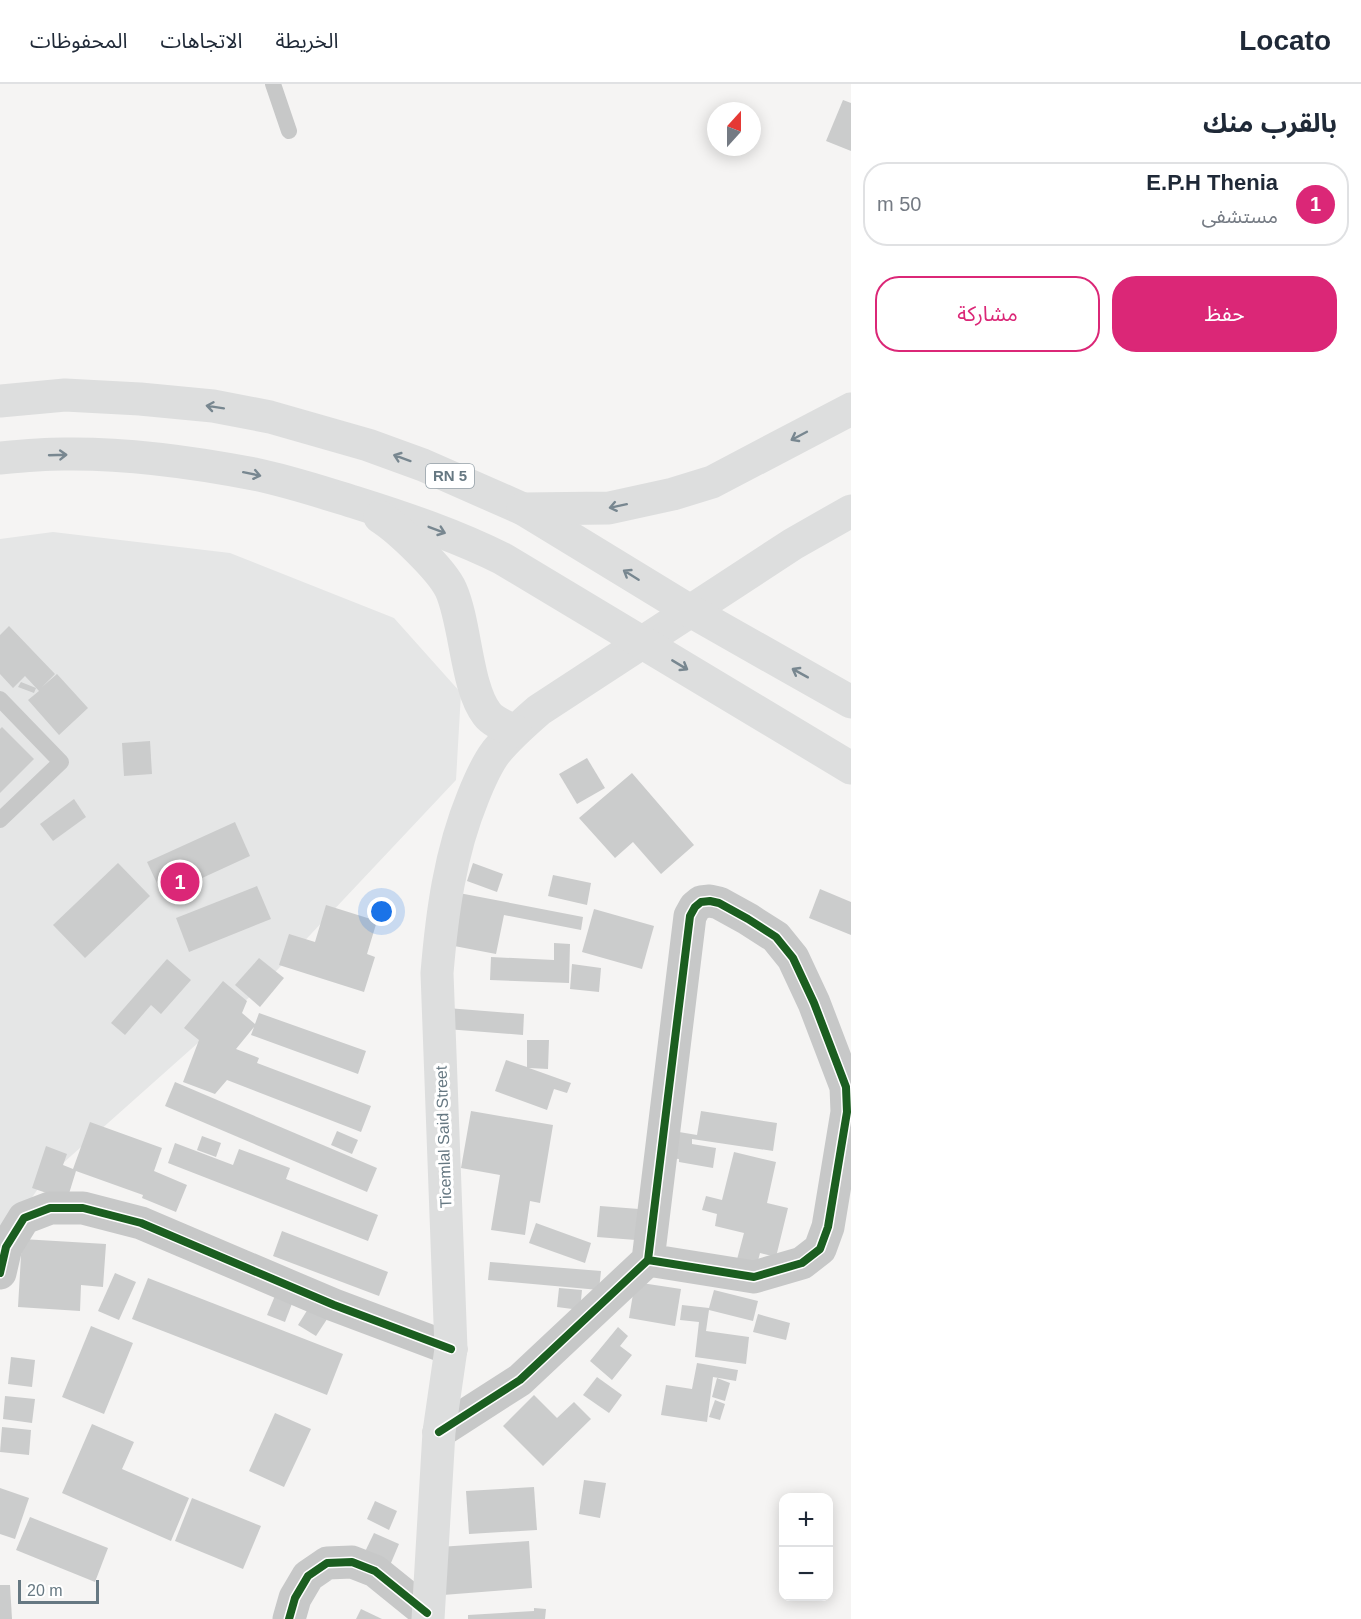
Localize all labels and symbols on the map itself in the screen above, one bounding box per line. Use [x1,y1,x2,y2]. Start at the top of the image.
north arrow [707,102,761,156]
one-way arrow [205,401,225,412]
one-way arrow [790,431,808,443]
one-way arrow [48,449,68,460]
one-way arrow [394,451,412,462]
road number: RN 5 [426,464,474,488]
one-way arrow [242,469,261,480]
one-way arrow [609,501,629,512]
one-way arrow [427,525,446,536]
one-way arrow [623,569,640,581]
one-way arrow [671,660,688,672]
one-way arrow [792,667,809,679]
pin: 1 [160,860,200,904]
your location [367,897,396,926]
street label: Ticemlal Said Street [432,1065,454,1209]
scale bar [18,1577,99,1604]

